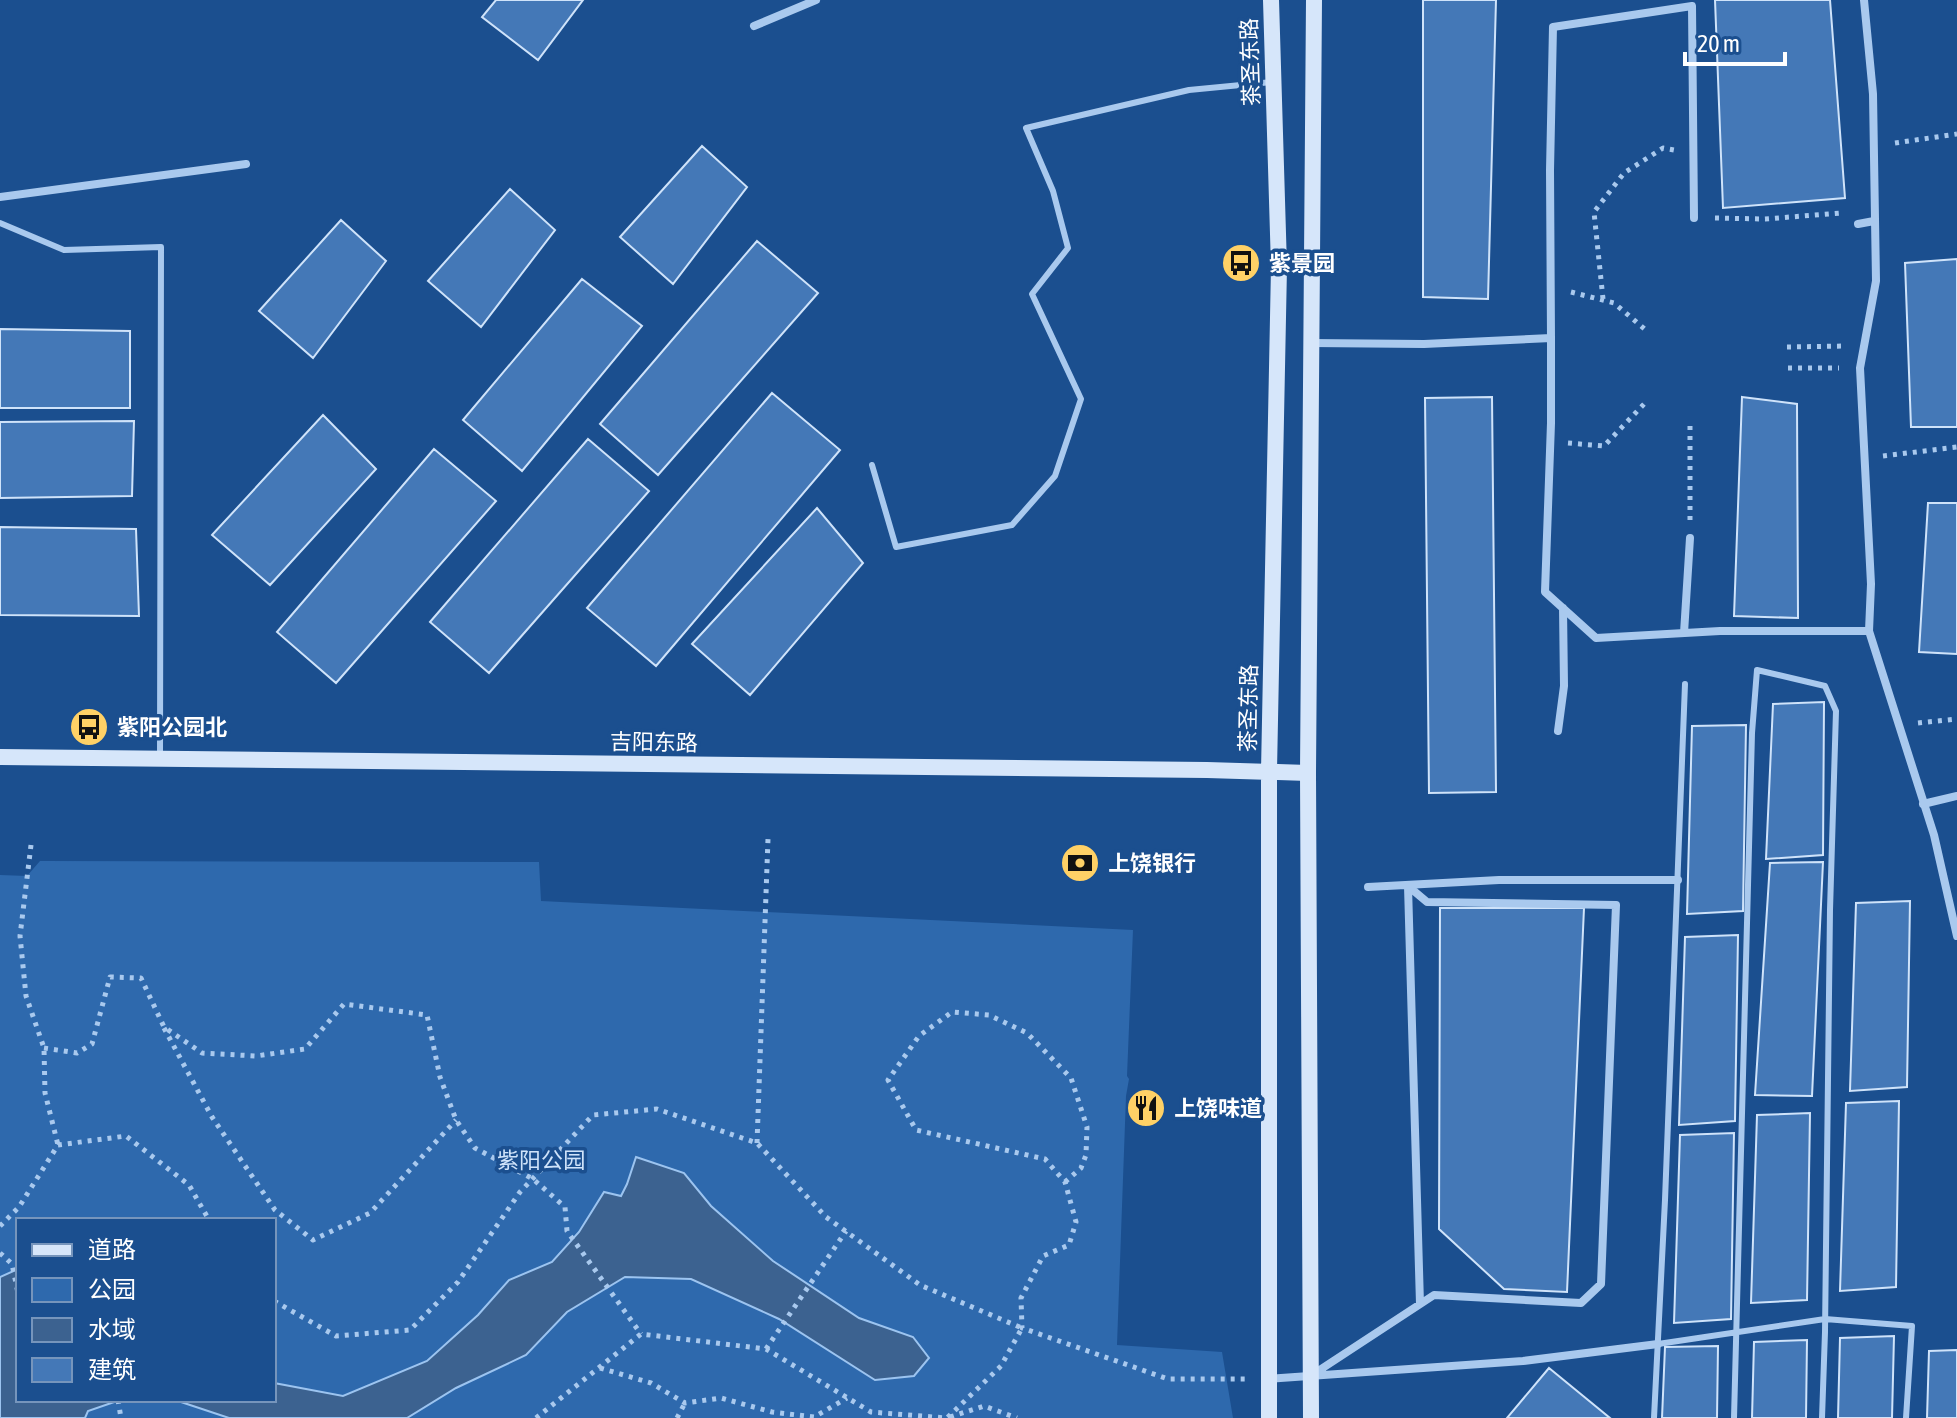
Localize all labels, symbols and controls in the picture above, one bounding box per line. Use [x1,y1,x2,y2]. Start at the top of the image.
scale bar [1685,16,1785,66]
street label: 茶圣东路 [1235,18,1265,106]
text: 20 m [1697,30,1740,57]
bus stop icon: 紫景园 [1220,242,1262,284]
place label: 紫景园 [1269,250,1335,276]
street label: 茶圣东路 [1234,664,1262,752]
bus stop icon: 紫阳公园北 [68,706,110,748]
place label: 紫阳公园北 [117,714,227,740]
street label: 吉阳东路 [610,728,698,756]
bank icon: 上饶银行 [1059,842,1101,884]
place label: 上饶银行 [1108,850,1196,876]
restaurant icon: 上饶味道 [1125,1087,1167,1129]
place label: 上饶味道 [1174,1095,1262,1121]
park label: 紫阳公园 [497,1147,585,1173]
legend [16,1218,276,1402]
text: 道路 [88,1236,136,1263]
text: 公园 [88,1276,136,1303]
text: 水域 [88,1316,136,1343]
text: 建筑 [88,1356,136,1383]

